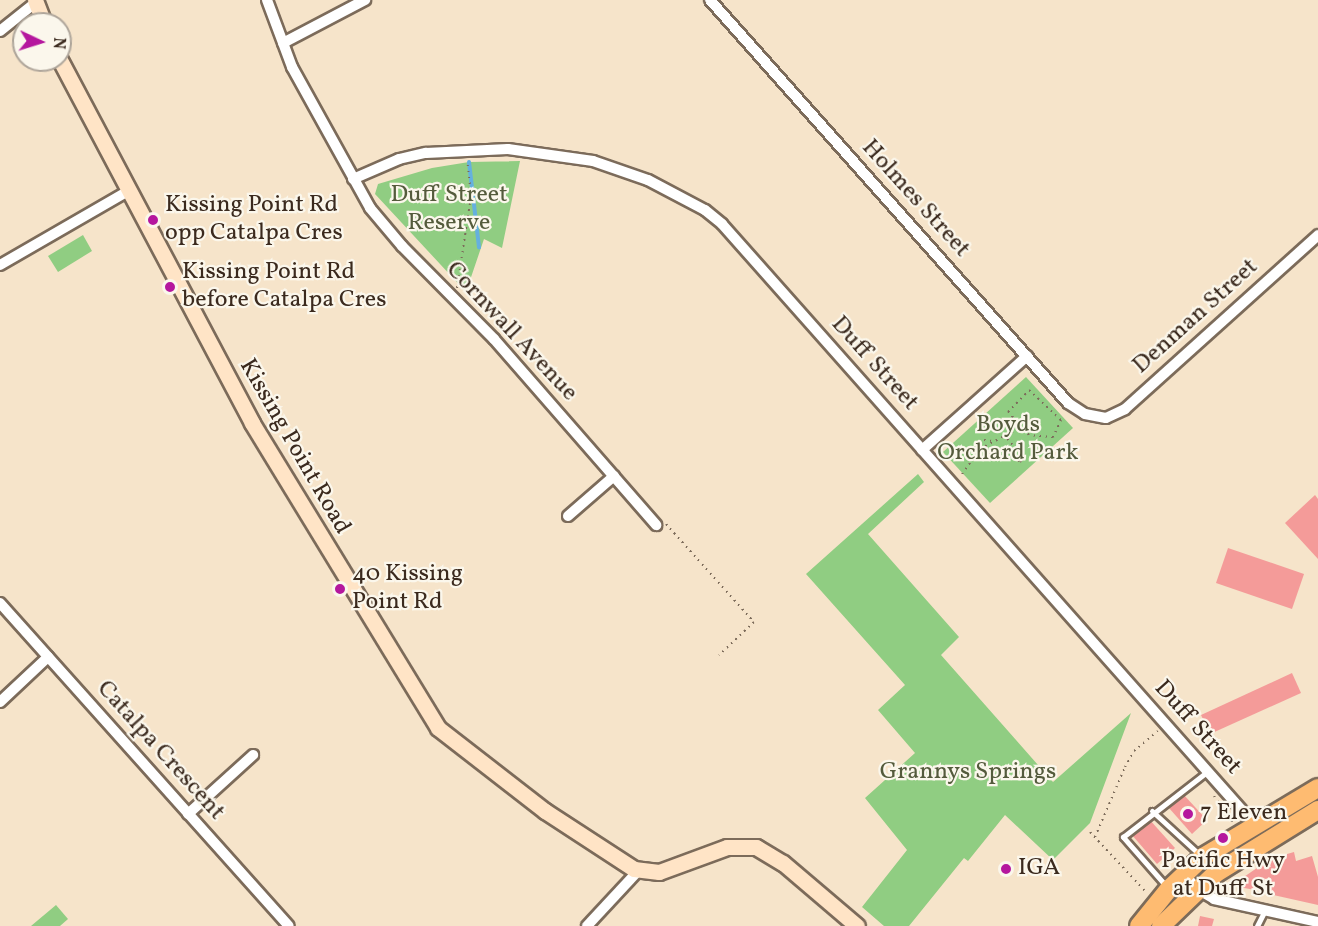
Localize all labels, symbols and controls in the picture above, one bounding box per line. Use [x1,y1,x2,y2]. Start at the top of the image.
north arrow [12,12,72,72]
text: N [47,37,69,50]
street label: Holmes Street [855,134,975,264]
park label: Duff Street Reserve [392,182,506,238]
place label: Kissing Point Rd opp Catalpa Cres [165,192,343,248]
marker: Kissing Point Rd opp Catalpa Cres [146,213,160,227]
street label: Denman Street [1127,253,1265,381]
street label: Cornwall Avenue [439,256,583,408]
place label: Kissing Point Rd before Catalpa Cres [182,259,386,315]
marker: Kissing Point Rd before Catalpa Cres [163,280,177,294]
street label: Duff Street [825,312,923,416]
street label: Kissing Point Road [232,354,356,540]
park label: Boyds Orchard Park [937,412,1079,468]
place label: 40 Kissing Point Rd [352,561,463,617]
marker: 40 Kissing Point Rd [333,582,347,596]
street label: Catalpa Crescent [90,675,230,827]
street label: Duff Street [1148,676,1246,780]
park label: Grannys Springs [880,759,1056,787]
place label: 7 Eleven [1200,800,1287,828]
marker: 7 Eleven [1181,807,1195,821]
marker: Pacific Hwy at Duff St [1216,831,1230,845]
place label: Pacific Hwy at Duff St [1161,848,1285,904]
place label: IGA [1018,855,1060,883]
marker: IGA [999,862,1013,876]

